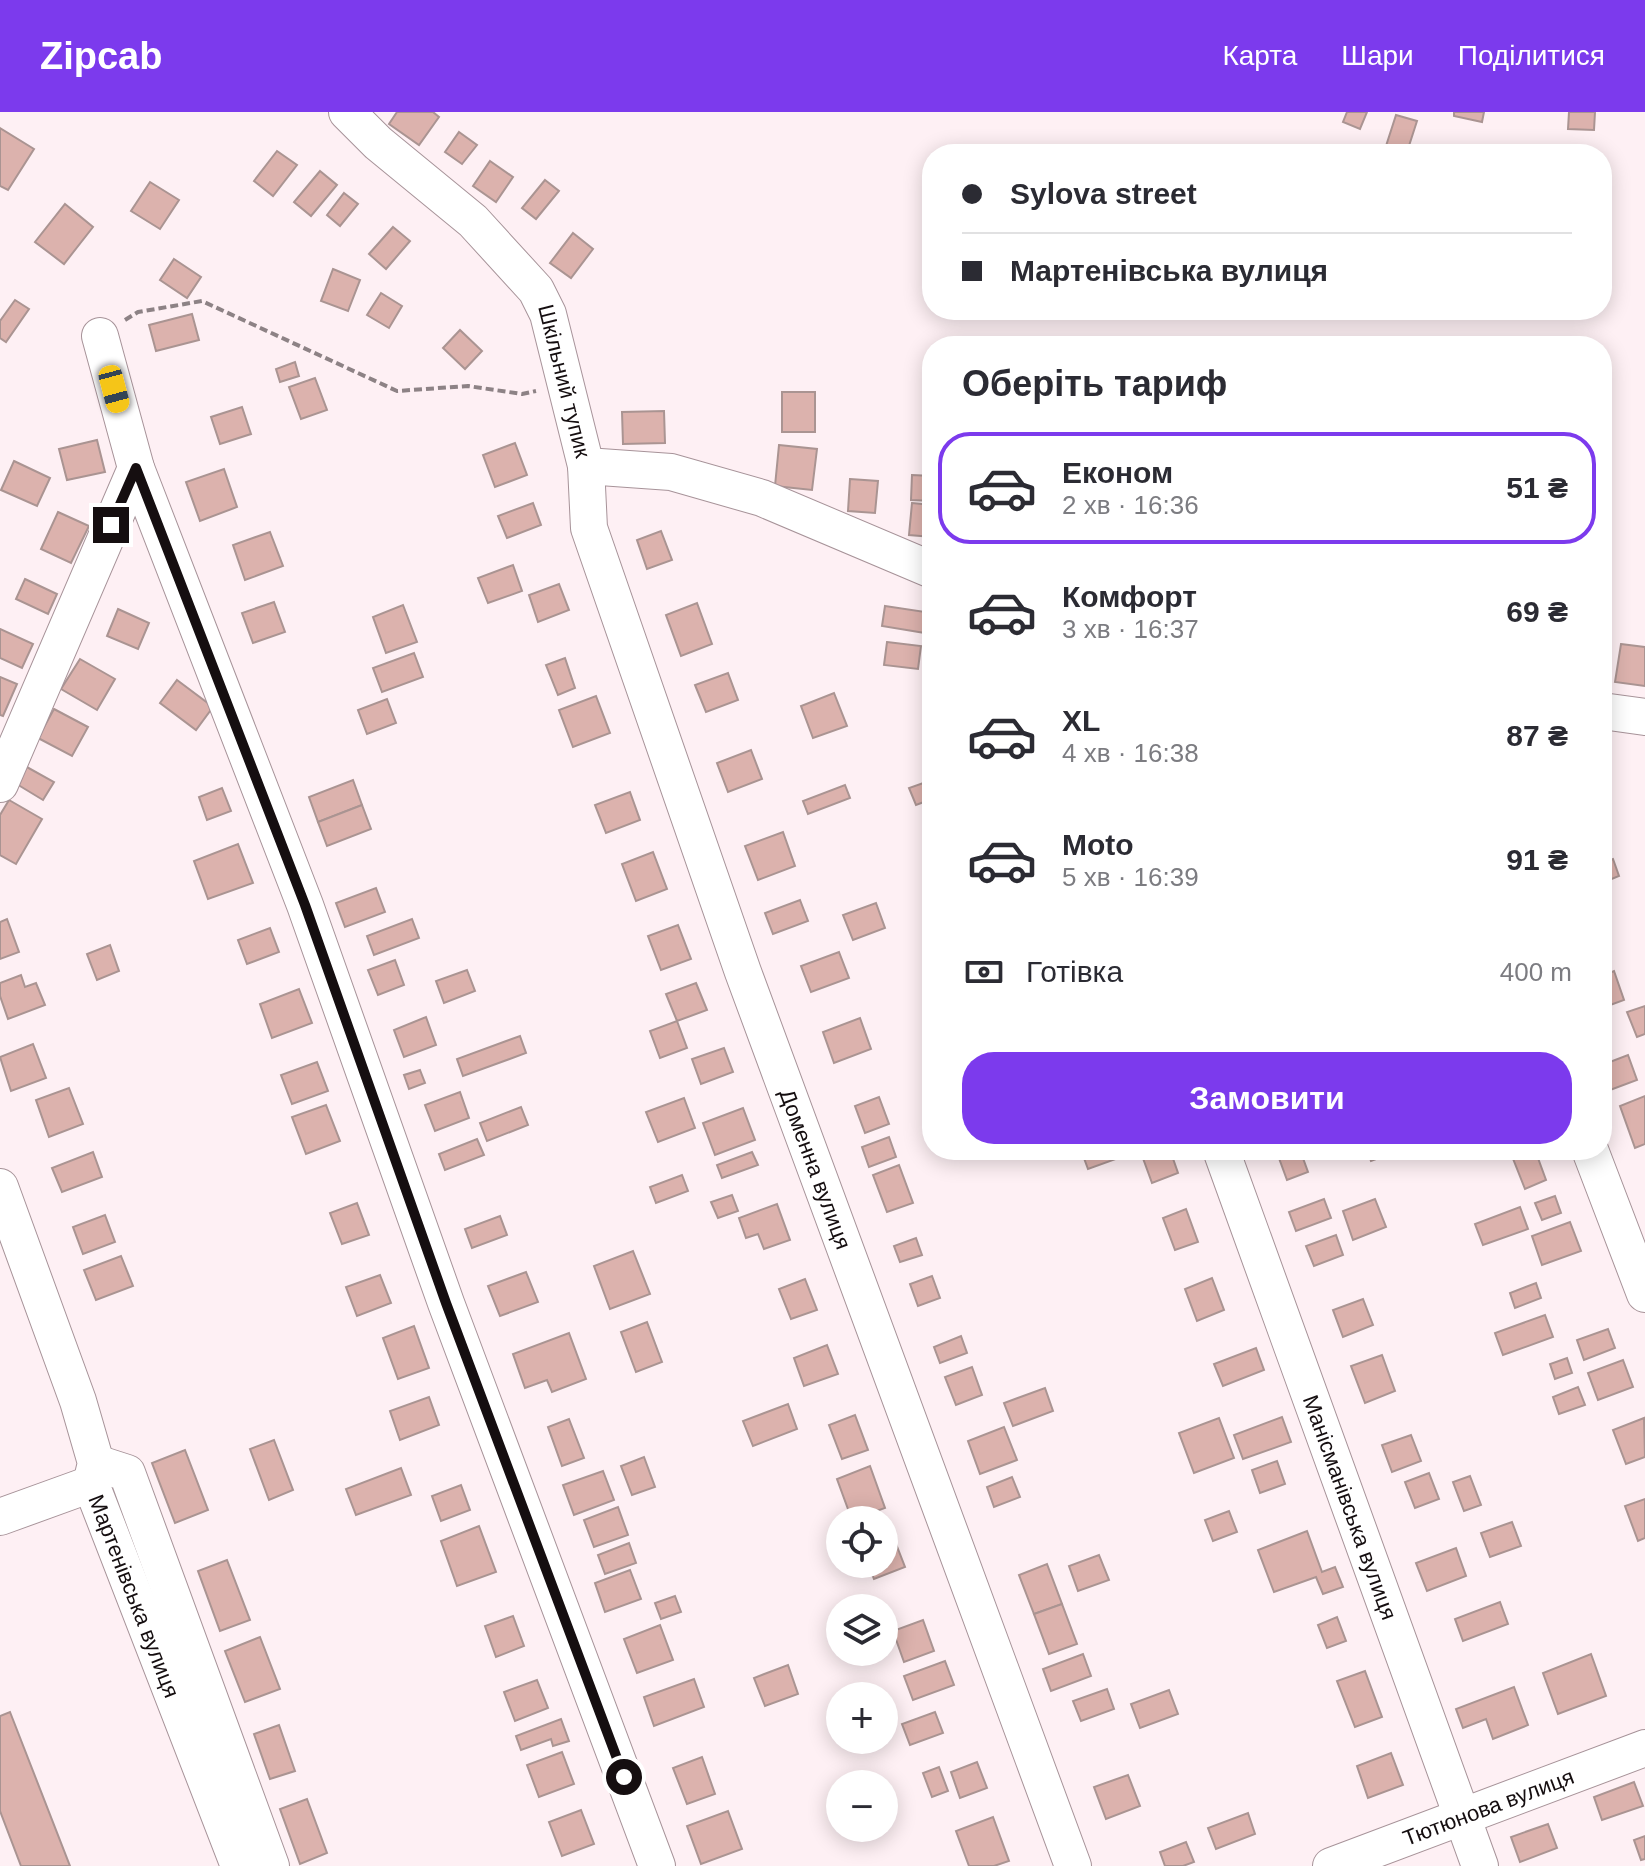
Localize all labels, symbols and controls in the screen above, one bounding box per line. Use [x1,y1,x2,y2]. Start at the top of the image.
text: Zipcab [40,35,162,77]
text: Карта [1222,40,1297,71]
text: Шари [1341,40,1414,71]
text: Поділитися [1458,40,1605,71]
text: Sylova street [1010,177,1197,210]
text: Мартенівська вулиця [1010,254,1328,287]
street label: Шкільний тупик [534,302,596,460]
car [96,363,132,415]
text: Оберіть тариф [962,363,1227,404]
icon: car [966,452,1038,524]
text: Економ [1062,456,1173,489]
text: 51 ₴ [1506,471,1568,504]
text: 2 хв · 16:36 [1062,490,1199,520]
route end [93,507,129,543]
icon: car [966,576,1038,648]
text: Комфорт [1062,580,1197,613]
text: 69 ₴ [1506,595,1568,628]
text: 3 хв · 16:37 [1062,614,1199,644]
icon: car [966,700,1038,772]
text: XL [1062,704,1100,737]
text: 87 ₴ [1506,719,1568,752]
text: 4 хв · 16:38 [1062,738,1199,768]
icon: car [966,824,1038,896]
text: Moto [1062,828,1134,861]
text: 91 ₴ [1506,843,1568,876]
text: 5 хв · 16:39 [1062,862,1199,892]
icon: cash [962,950,1006,994]
text: Готівка [1026,955,1123,988]
text: 400 m [1500,957,1572,987]
button: Замовити [962,1052,1572,1144]
street label: Доменна вулиця [775,1085,857,1253]
street label: Манісманівська вулиця [1298,1392,1402,1623]
street label: Мартенівська вулиця [84,1491,185,1701]
map controls [826,1506,898,1842]
button: locate [826,1506,898,1578]
button: layers [826,1594,898,1666]
button: + [826,1682,898,1754]
route start [606,1759,642,1795]
street label: Тютюнова вулиця [1399,1763,1577,1850]
button: − [826,1770,898,1842]

